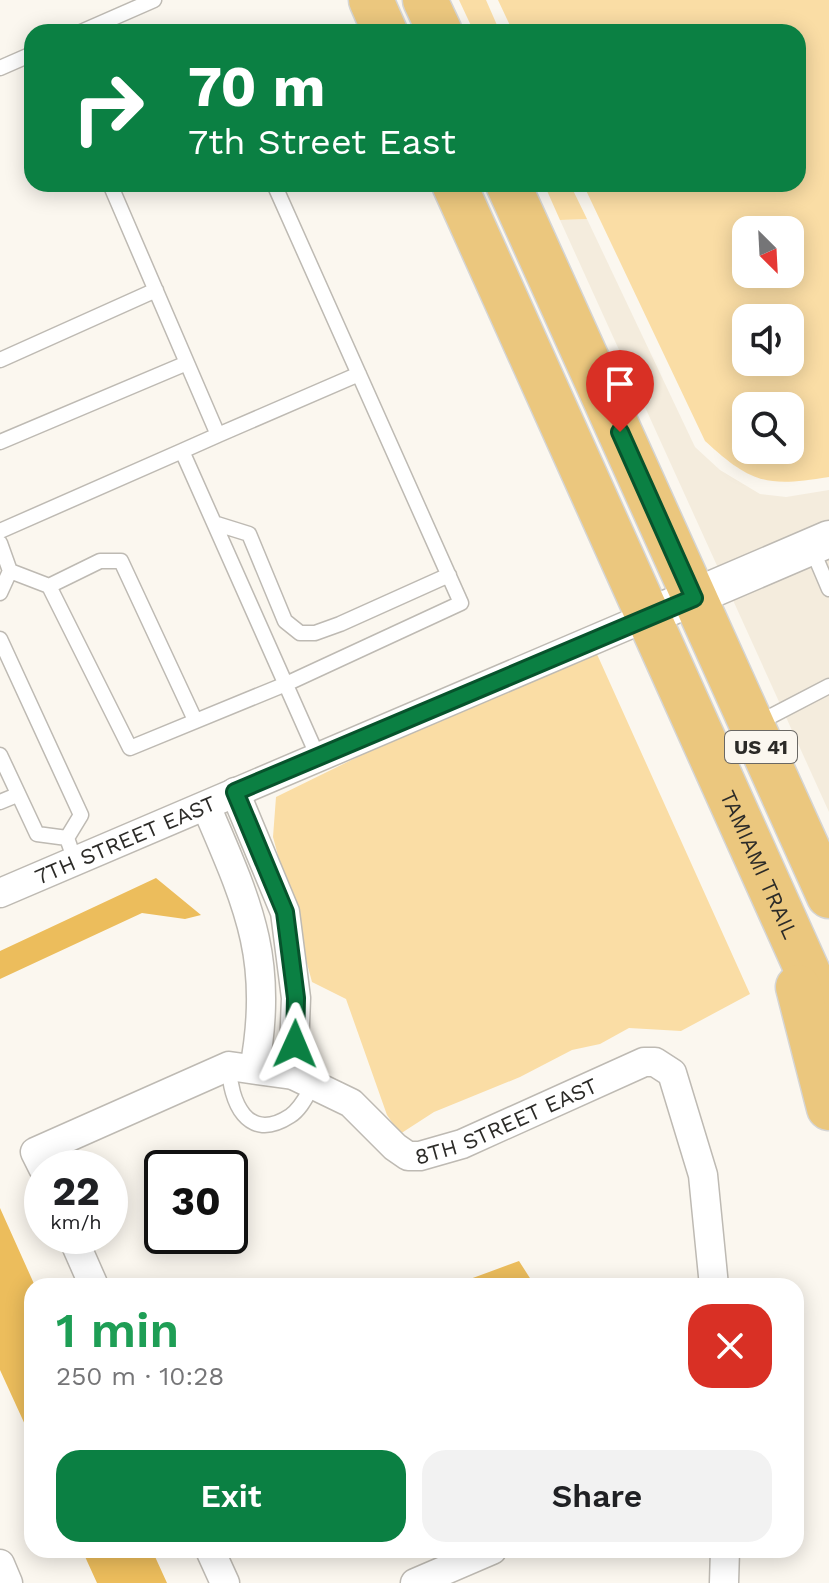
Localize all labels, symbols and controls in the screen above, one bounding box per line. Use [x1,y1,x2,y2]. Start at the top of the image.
text: 70 m [188,54,325,120]
icon: right [56,56,160,160]
text: 7th Street East [188,121,456,163]
north arrow [732,216,804,288]
map controls [732,216,804,464]
button: sound [732,304,804,376]
pin [586,350,654,432]
icon: arrive [598,362,642,406]
button: search [732,392,804,464]
road number: US 41 [725,731,797,763]
street label: TAMIAMI TRAIL [715,787,803,943]
street label: 7TH STREET EAST [31,791,219,890]
position arrow [253,1002,337,1086]
street label: 8TH STREET EAST [412,1073,601,1170]
speed limit sign: 30 [144,1150,248,1254]
text: 22 [52,1168,100,1215]
text: km/h [50,1210,102,1234]
text: 1 min [56,1302,179,1359]
button: close [688,1304,772,1388]
text: 250 m · 10:28 [56,1361,224,1391]
button: Exit [56,1450,406,1542]
button: Share [422,1450,772,1542]

